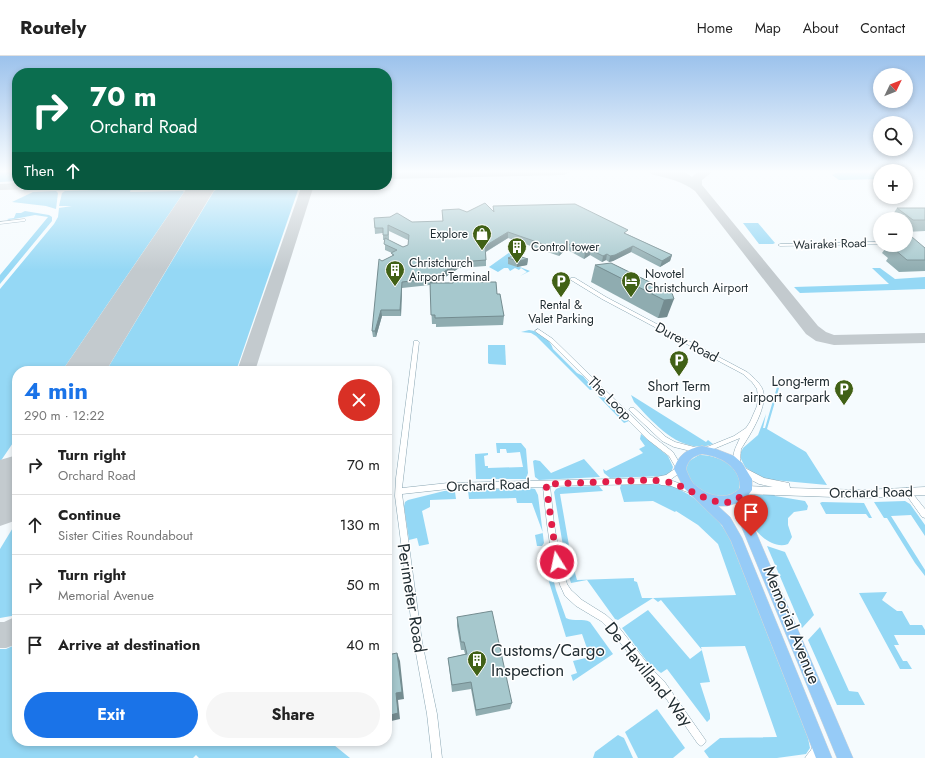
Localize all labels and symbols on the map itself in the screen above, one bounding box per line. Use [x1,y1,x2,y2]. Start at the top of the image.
north arrow [873,68,913,108]
shop icon: Explore [471,223,493,251]
place label: Explore [430,225,468,243]
street label: Wairakei Road [793,234,867,254]
building icon: Control tower [506,236,528,264]
place label: Control tower [531,238,600,256]
place label: Christchurch Airport Terminal [409,254,490,286]
building icon: Christchurch Airport Terminal [384,259,406,287]
place label: Novotel Christchurch Airport [645,265,748,297]
parking icon: Rental & Valet Parking [550,270,572,298]
hotel icon: Novotel Christchurch Airport [620,270,642,298]
place label: Rental & Valet Parking [528,296,594,328]
street label: Durey Road [652,317,722,367]
parking icon: Short Term Parking [668,349,690,377]
place label: Long-term airport carpark [743,371,831,407]
street label: The Loop [584,372,636,424]
place label: Short Term Parking [647,376,711,412]
parking icon: Long-term airport carpark [833,378,855,406]
street label: Orchard Road [446,474,530,496]
street label: Orchard Road [829,481,913,503]
pin [734,495,768,536]
position arrow [536,541,578,583]
street label: Perimeter Road [392,542,432,654]
street label: Memorial Avenue [757,562,827,688]
street label: De Havilland Way [599,617,699,732]
place label: Customs/Cargo Inspection [491,638,605,682]
building icon: Customs/Cargo Inspection [466,649,488,677]

